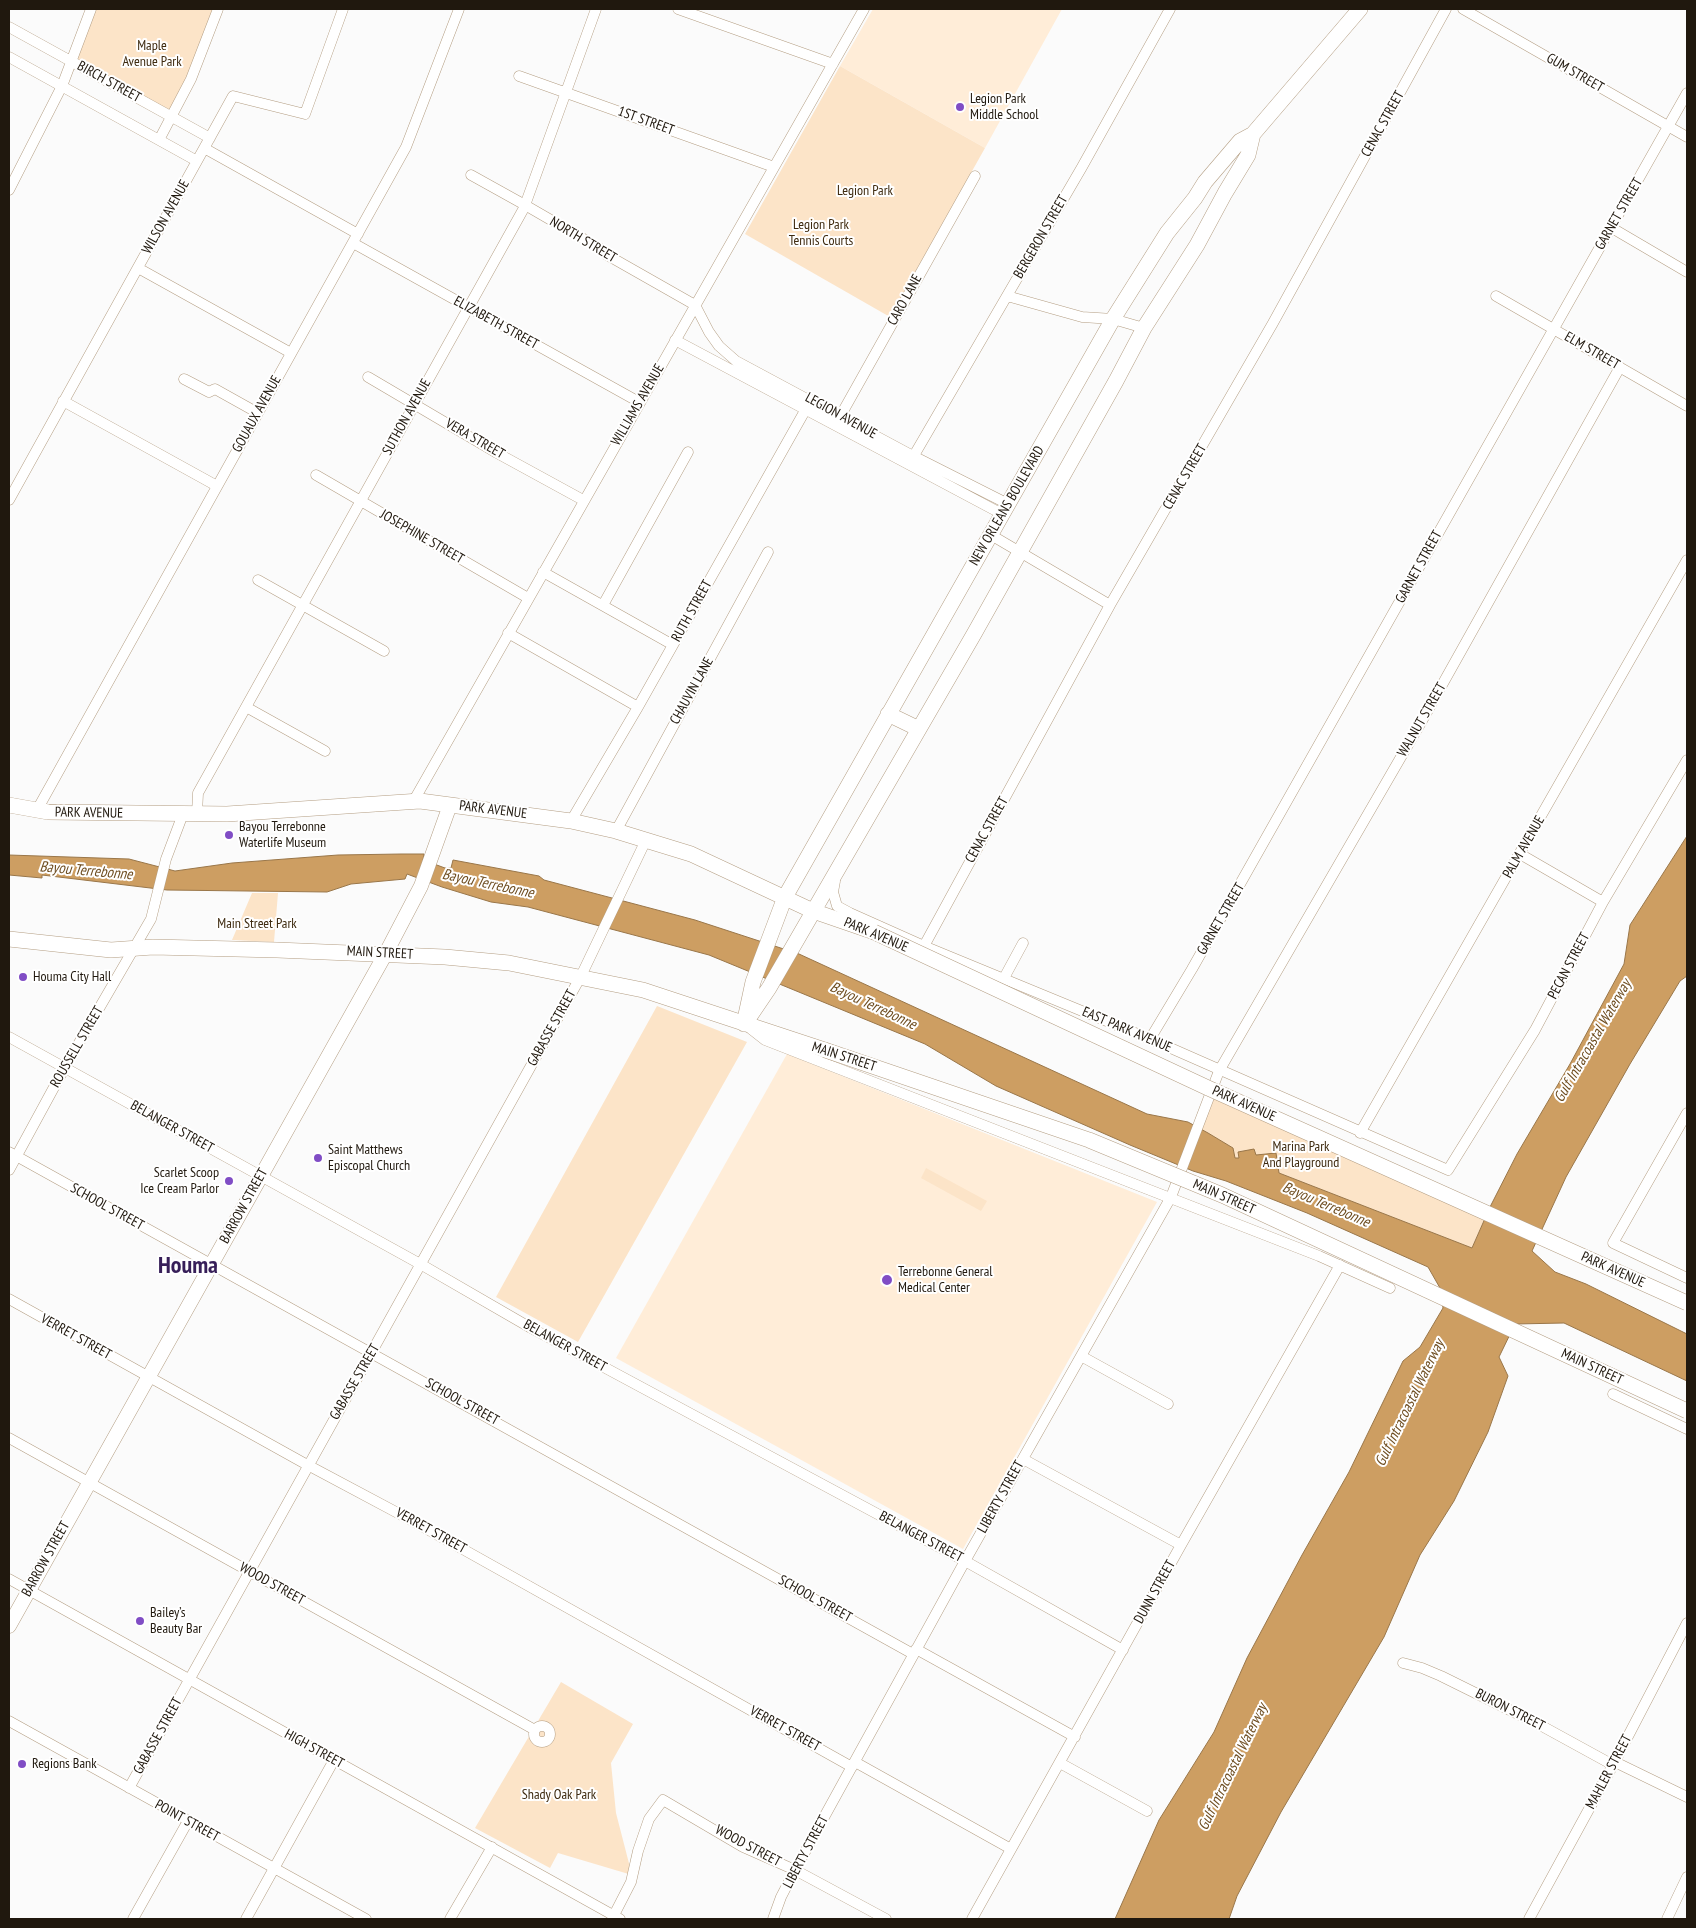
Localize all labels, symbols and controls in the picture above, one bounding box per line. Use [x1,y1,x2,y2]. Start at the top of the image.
park label: Maple Avenue Park [122,38,182,70]
street label: GUM STREET [1543,50,1607,96]
street label: BIRCH STREET [74,58,144,106]
street label: CENAC STREET [1358,88,1408,160]
place label: Legion Park Middle School [970,91,1039,124]
marker: Legion Park Middle School [954,101,966,113]
street label: 1ST STREET [616,103,676,139]
street label: GARNET STREET [1592,175,1646,253]
street label: WILSON AVENUE [139,177,193,257]
park label: Legion Park [837,183,893,199]
street label: BERGERON STREET [1010,192,1072,282]
street label: NORTH STREET [546,213,620,267]
park label: Legion Park Tennis Courts [789,217,853,250]
street label: CARO LANE [884,272,926,328]
street label: ELIZABETH STREET [451,293,541,353]
street label: ELM STREET [1561,328,1623,374]
street label: WILLIAMS AVENUE [608,361,668,449]
street label: GOUAUX AVENUE [229,373,285,455]
street label: SUTHON AVENUE [379,376,435,458]
street label: LEGION AVENUE [802,389,880,443]
street label: VERA STREET [442,415,508,463]
street label: CENAC STREET [1160,441,1210,513]
street label: NEW ORLEANS BOULEVARD [966,443,1048,569]
street label: JOSEPHINE STREET [377,506,467,568]
street label: GARNET STREET [1392,528,1446,606]
street label: RUTH STREET [668,577,716,645]
street label: CHAUVIN LANE [667,655,717,727]
street label: WALNUT STREET [1394,680,1450,760]
street label: CENAC STREET [962,794,1012,866]
street label: PARK AVENUE [458,798,528,822]
street label: PARK AVENUE [55,804,123,822]
street label: PALM AVENUE [1499,813,1549,881]
place label: Bayou Terrebonne Waterlife Museum [239,819,326,852]
marker: Bayou Terrebonne Waterlife Museum [223,829,235,841]
water label: Bayou Terrebonne [39,858,133,884]
water label: Bayou Terrebonne [441,866,535,902]
street label: GARNET STREET [1194,880,1248,958]
street label: PARK AVENUE [841,914,911,956]
park label: Main Street Park [217,916,297,932]
street label: PECAN STREET [1545,930,1593,1002]
street label: MAIN STREET [346,943,414,963]
place label: Houma City Hall [33,969,111,985]
marker: Houma City Hall [17,971,29,983]
water label: Gulf Intracoastal Waterway [1551,977,1635,1105]
water label: Bayou Terrebonne [827,978,919,1034]
street label: GABASSE STREET [524,987,580,1069]
street label: ROUSSELL STREET [47,1003,107,1091]
street label: EAST PARK AVENUE [1080,1004,1174,1056]
street label: MAIN STREET [810,1039,878,1075]
street label: PARK AVENUE [1209,1082,1279,1126]
street label: BELANGER STREET [127,1097,217,1157]
park label: Marina Park And Playground [1263,1139,1339,1172]
place label: Saint Matthews Episcopal Church [328,1142,410,1174]
marker: Saint Matthews Episcopal Church [312,1152,324,1164]
place label: Scarlet Scoop Ice Cream Parlor [140,1165,219,1198]
street label: BARROW STREET [216,1165,272,1247]
marker: Scarlet Scoop Ice Cream Parlor [223,1175,235,1187]
street label: MAIN STREET [1190,1176,1258,1218]
water label: Bayou Terrebonne [1280,1179,1372,1231]
street label: SCHOOL STREET [67,1180,147,1234]
street label: PARK AVENUE [1578,1248,1648,1292]
district label: Houma [158,1252,218,1280]
place label: Terrebonne General Medical Center [898,1264,993,1296]
marker: Terrebonne General Medical Center [880,1273,894,1287]
street label: VERRET STREET [38,1311,114,1363]
street label: BELANGER STREET [520,1316,610,1376]
water label: Gulf Intracoastal Waterway [1372,1337,1448,1469]
street label: GABASSE STREET [326,1341,384,1423]
street label: MAIN STREET [1558,1345,1626,1389]
street label: SCHOOL STREET [422,1375,502,1429]
street label: LIBERTY STREET [974,1458,1028,1536]
street label: VERRET STREET [393,1505,469,1557]
street label: BELANGER STREET [876,1508,966,1566]
street label: BARROW STREET [18,1518,74,1600]
street label: DUNN STREET [1131,1557,1179,1627]
street label: WOOD STREET [236,1559,308,1609]
street label: SCHOOL STREET [775,1572,855,1626]
place label: Bailey’s Beauty Bar [150,1605,202,1638]
marker: Bailey’s Beauty Bar [134,1615,146,1627]
street label: BURON STREET [1472,1685,1548,1735]
street label: GABASSE STREET [130,1695,186,1777]
water label: Gulf Intracoastal Waterway [1195,1701,1271,1833]
street label: VERRET STREET [747,1703,823,1755]
street label: HIGH STREET [281,1726,347,1772]
street label: MAHLER STREET [1582,1732,1636,1812]
place label: Regions Bank [32,1756,97,1772]
marker: Regions Bank [16,1758,28,1770]
park label: Shady Oak Park [522,1787,596,1803]
street label: POINT STREET [152,1796,222,1846]
street label: LIBERTY STREET [780,1813,832,1891]
street label: WOOD STREET [712,1822,784,1870]

